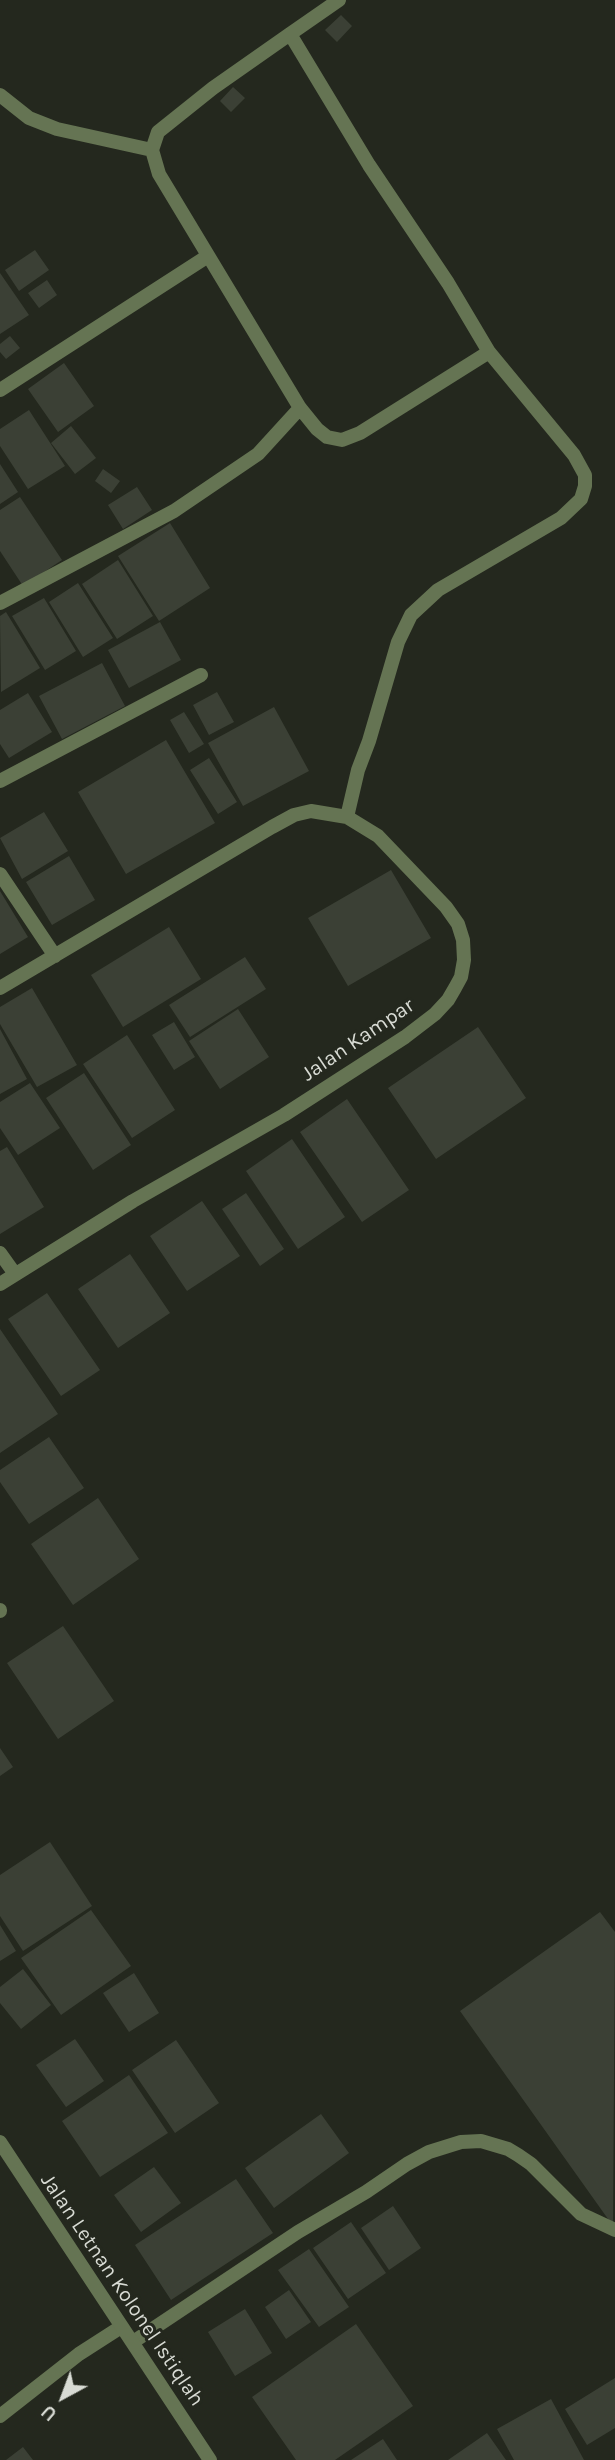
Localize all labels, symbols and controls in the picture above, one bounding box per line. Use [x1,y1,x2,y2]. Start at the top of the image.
street label: Jalan Kampar [297,993,419,1087]
street label: Jalan Letnan Kolonel Istiqlah [35,2169,209,2411]
north arrow [28,2362,98,2432]
text: U [37,2400,61,2425]

